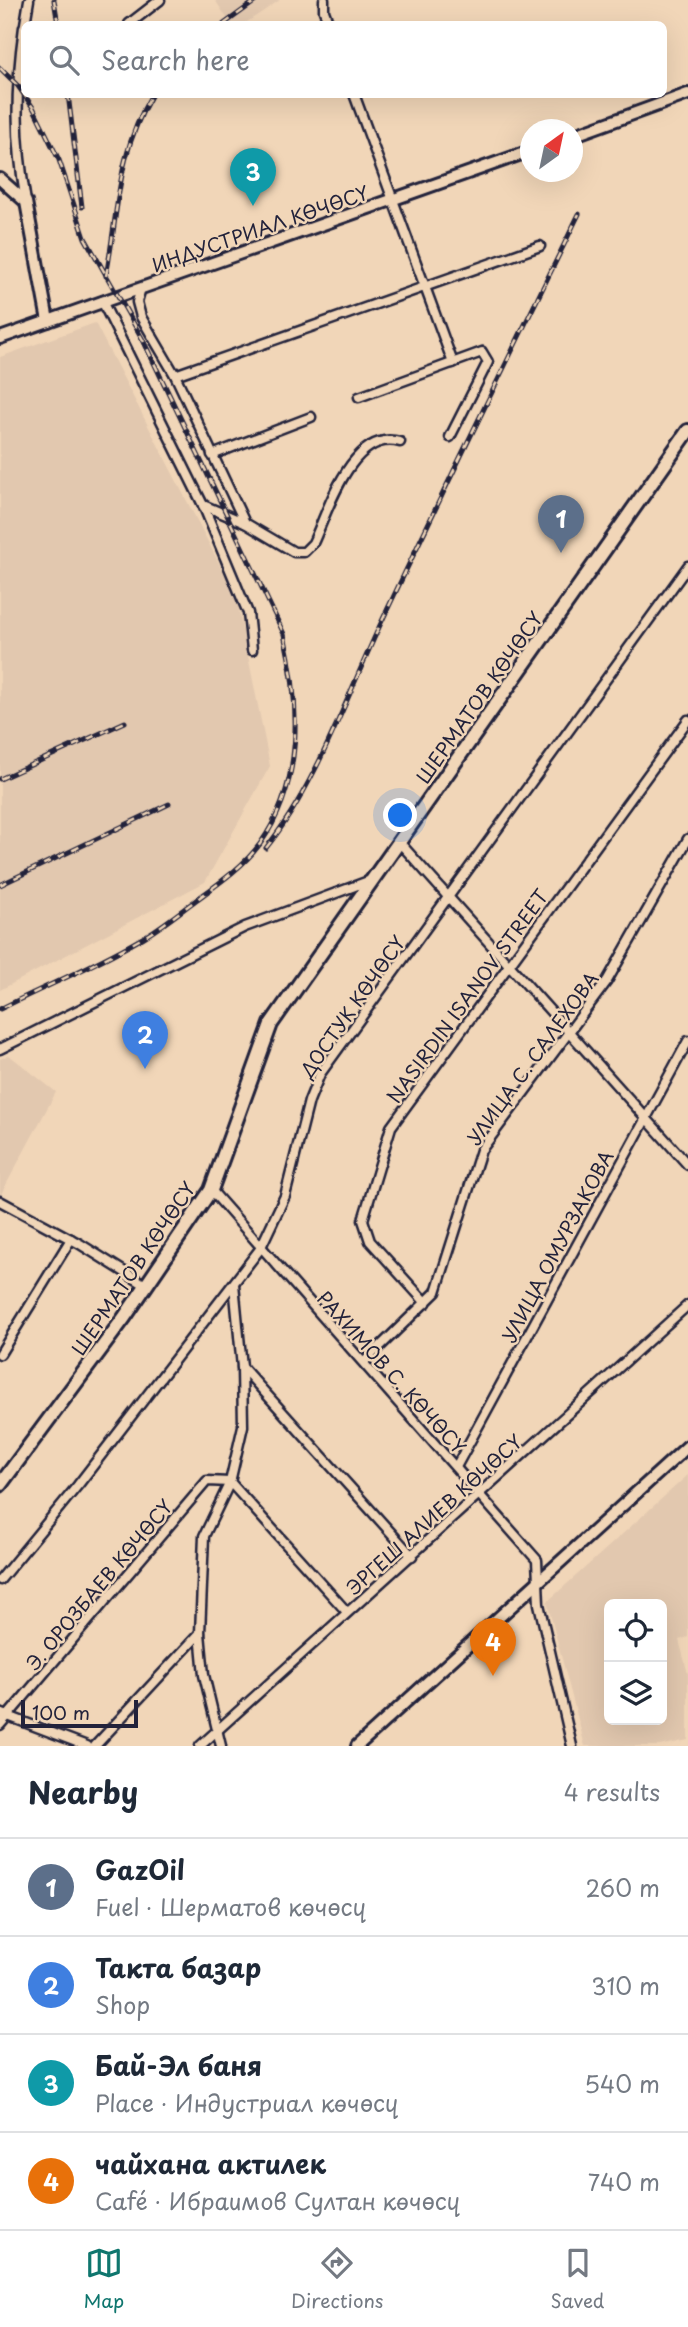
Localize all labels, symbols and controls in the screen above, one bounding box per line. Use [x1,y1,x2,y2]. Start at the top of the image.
search box [21,21,667,98]
text: Search here [101,40,250,79]
icon: search [45,41,83,79]
north arrow [520,119,583,182]
pin: 3 [230,148,276,206]
street label: ИНДУСТРИАЛ КӨЧӨСҮ [148,178,372,278]
pin: 1 [538,495,584,553]
street label: ШЕРМАТОВ КӨЧӨСҮ [409,605,549,789]
your location [383,798,417,832]
street label: NASIRDIN ISANOV STREET [380,883,554,1109]
street label: ДОСТУК КӨЧӨСҮ [292,929,411,1083]
street label: УЛИЦА С. САЛЕХОВА [460,966,605,1150]
pin: 2 [122,1011,168,1069]
street label: УЛИЦА ОМУРЗАКОВА [494,1145,620,1347]
street label: ШЕРМАТОВ КӨЧӨСҮ [64,1176,202,1360]
street label: РАХИМОВ С. КӨЧӨСҮ [311,1284,473,1460]
street label: ЭРГЕШ АЛИЕВ КӨЧӨСҮ [340,1427,528,1601]
street label: Э. ОРОЗБАЕВ КӨЧӨСҮ [19,1493,179,1676]
map controls [604,1599,667,1725]
button: locate [604,1599,667,1662]
pin: 4 [470,1618,516,1676]
button: layers [604,1662,667,1725]
scale bar [21,1697,138,1729]
text: 100 m [32,1698,90,1726]
text: Nearby [28,1769,138,1814]
text: 4 results [564,1774,660,1809]
text: GazOil [95,1850,185,1889]
text: 1 [46,1870,57,1905]
text: 260 m [585,1870,660,1905]
text: Fuel · Шерматов көчөсү [95,1889,366,1924]
text: Такта базар [95,1948,261,1987]
text: 2 [43,1968,59,2003]
text: 310 m [591,1968,660,2003]
text: Shop [95,1987,150,2022]
text: Бай-Эл баня [95,2046,262,2085]
text: 3 [43,2066,59,2101]
text: 540 m [584,2066,660,2101]
text: Place · Индустриал көчөсү [95,2085,398,2120]
text: чайхана актилек [95,2144,326,2183]
text: 4 [43,2164,59,2199]
text: 740 m [588,2164,660,2199]
text: Café · Ибраимов Султан көчөсү [95,2183,460,2218]
tab: Map [84,2244,124,2314]
tab: Directions [291,2244,384,2314]
tab: Saved [551,2244,604,2314]

